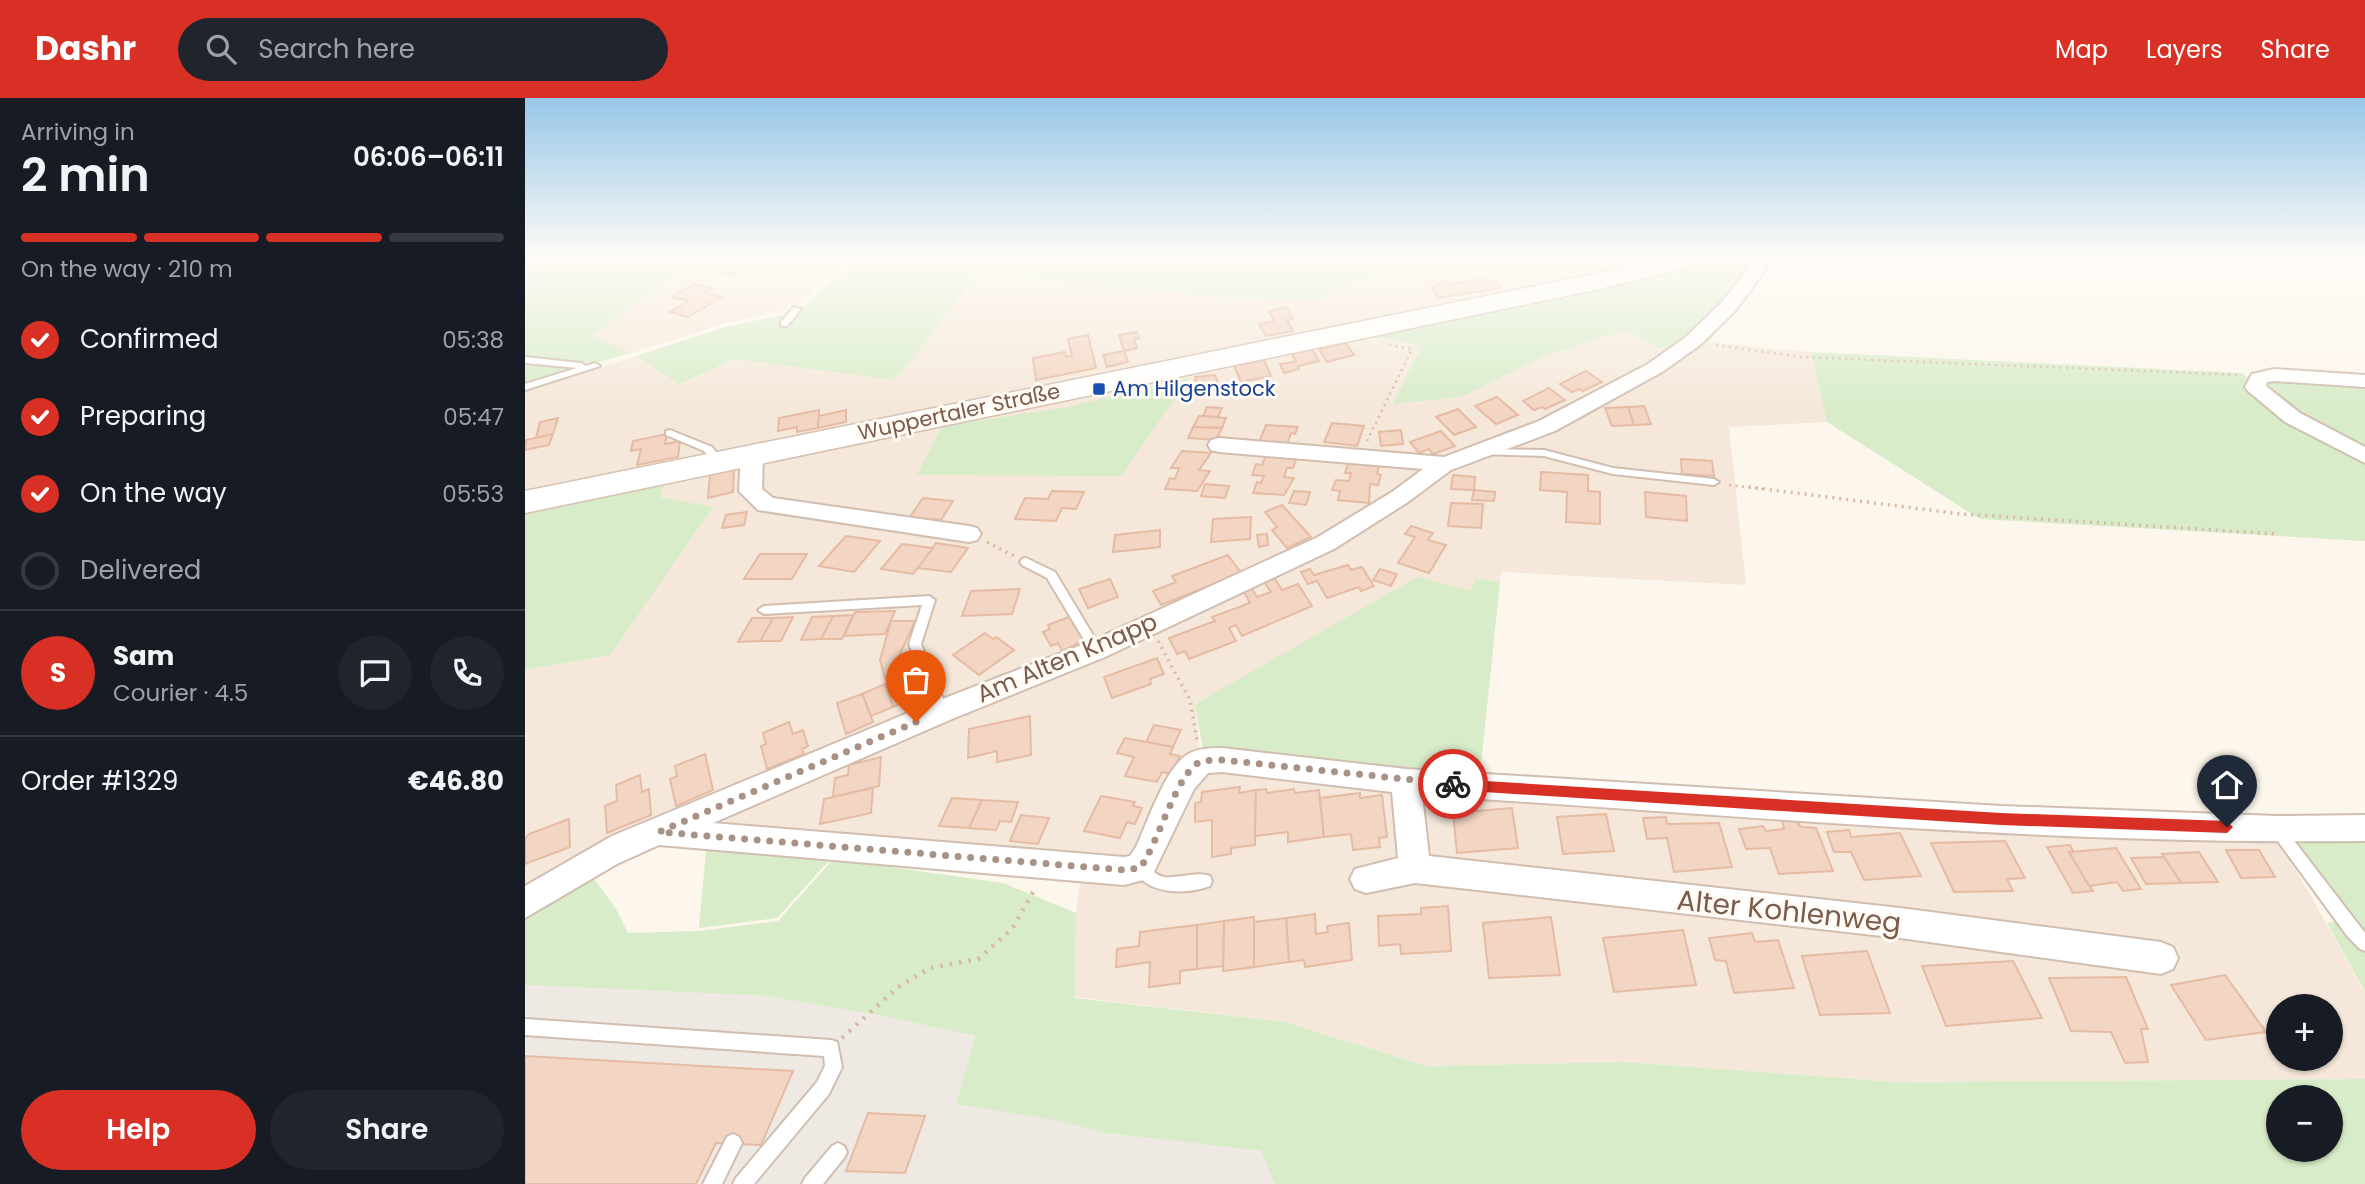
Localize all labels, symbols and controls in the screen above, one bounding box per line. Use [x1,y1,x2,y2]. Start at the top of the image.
search box [178,18,668,81]
text: Dashr [35,25,136,72]
icon: search [202,30,240,68]
text: Search here [258,31,415,67]
text: Map [2055,33,2108,66]
text: Layers [2146,33,2222,66]
text: Share [2260,33,2330,66]
text: Arriving in [21,116,135,148]
text: 06:06–06:11 [353,139,504,175]
text: 2 min [21,143,150,207]
text: On the way · 210 m [21,253,233,285]
icon: check [21,321,59,359]
text: Confirmed [80,321,218,357]
text: 05:38 [442,324,504,356]
place label: Am Hilgenstock [1113,374,1276,403]
street label: Wuppertaler Straße [855,376,1063,447]
marker: Am Hilgenstock [1091,381,1107,397]
icon: check [21,398,59,436]
text: Preparing [80,398,206,434]
text: 05:47 [443,401,504,433]
icon: check [21,475,59,513]
text: On the way [80,475,227,511]
text: 05:53 [442,478,504,510]
text: Delivered [80,552,201,588]
street label: Am Alten Knapp [971,605,1162,710]
button: chat [338,636,412,710]
button: phone [430,636,504,710]
text: Sam [113,638,174,674]
pin [886,650,946,722]
text: S [50,655,66,691]
icon: bag [897,661,935,699]
text: Courier · 4.5 [113,677,248,709]
courier [1418,749,1488,819]
pin [2197,755,2257,827]
text: Order #1329 [21,763,178,799]
text: €46.80 [408,763,504,799]
icon: bike [1434,765,1472,803]
icon: home [2208,766,2246,804]
street label: Alter Kohlenweg [1675,880,1903,943]
map controls [2266,994,2343,1162]
button: + [2266,994,2343,1071]
button: − [2266,1085,2343,1162]
button: Help [21,1090,256,1170]
button: Share [270,1090,504,1170]

